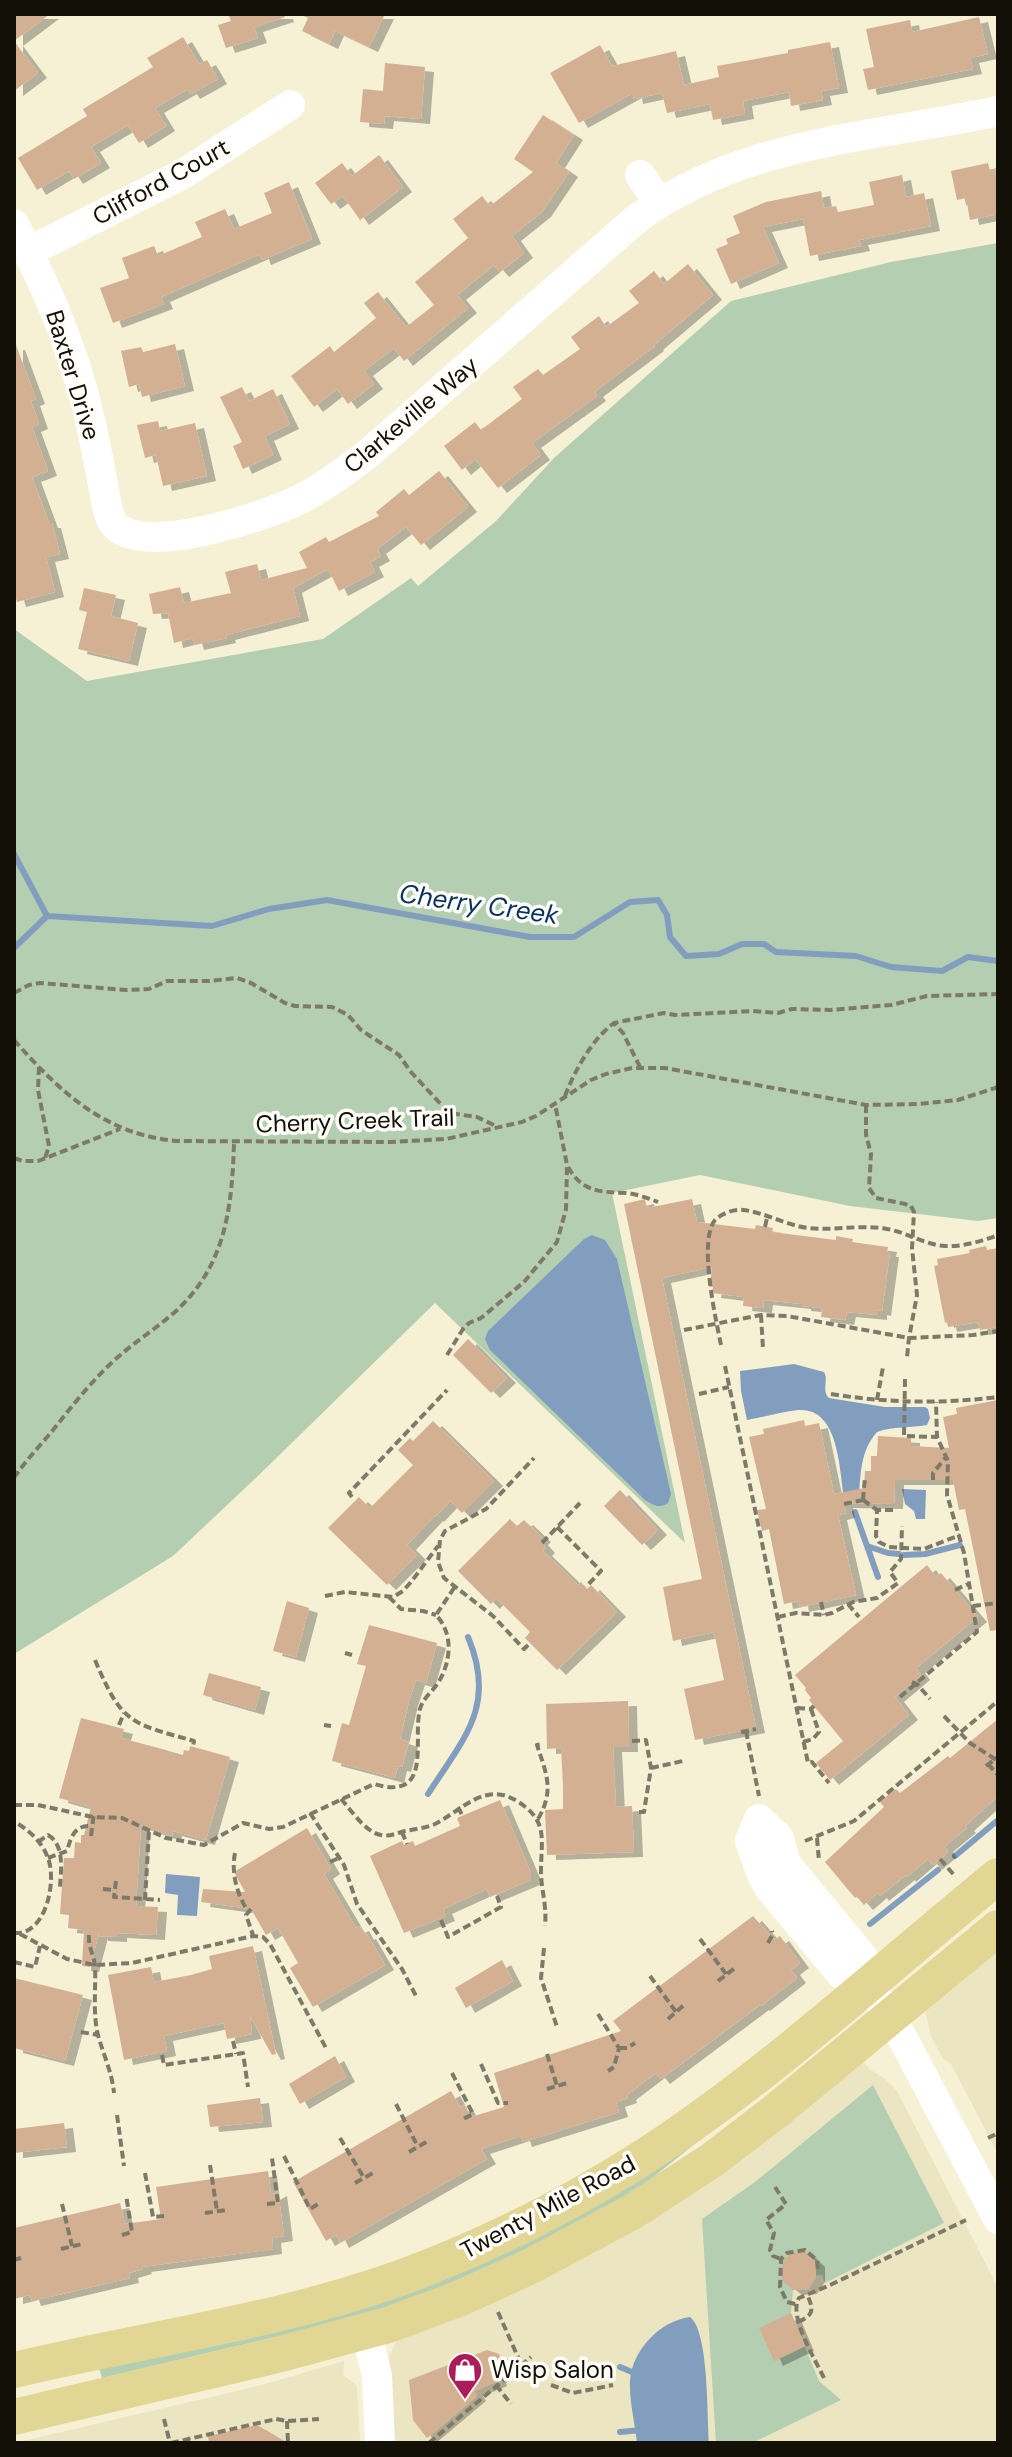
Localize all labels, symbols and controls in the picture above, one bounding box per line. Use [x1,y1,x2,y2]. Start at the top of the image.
street label: Clifford Court [87,131,235,232]
street label: Baxter Drive [39,306,108,444]
street label: Clarkeville Way [337,349,484,480]
water label: Cherry Creek [397,876,562,932]
street label: Cherry Creek Trail [255,1102,455,1139]
street label: Twenty Mile Road [455,2147,641,2266]
shop icon: Wisp Salon [446,2351,484,2401]
place label: Wisp Salon [491,2354,614,2385]

